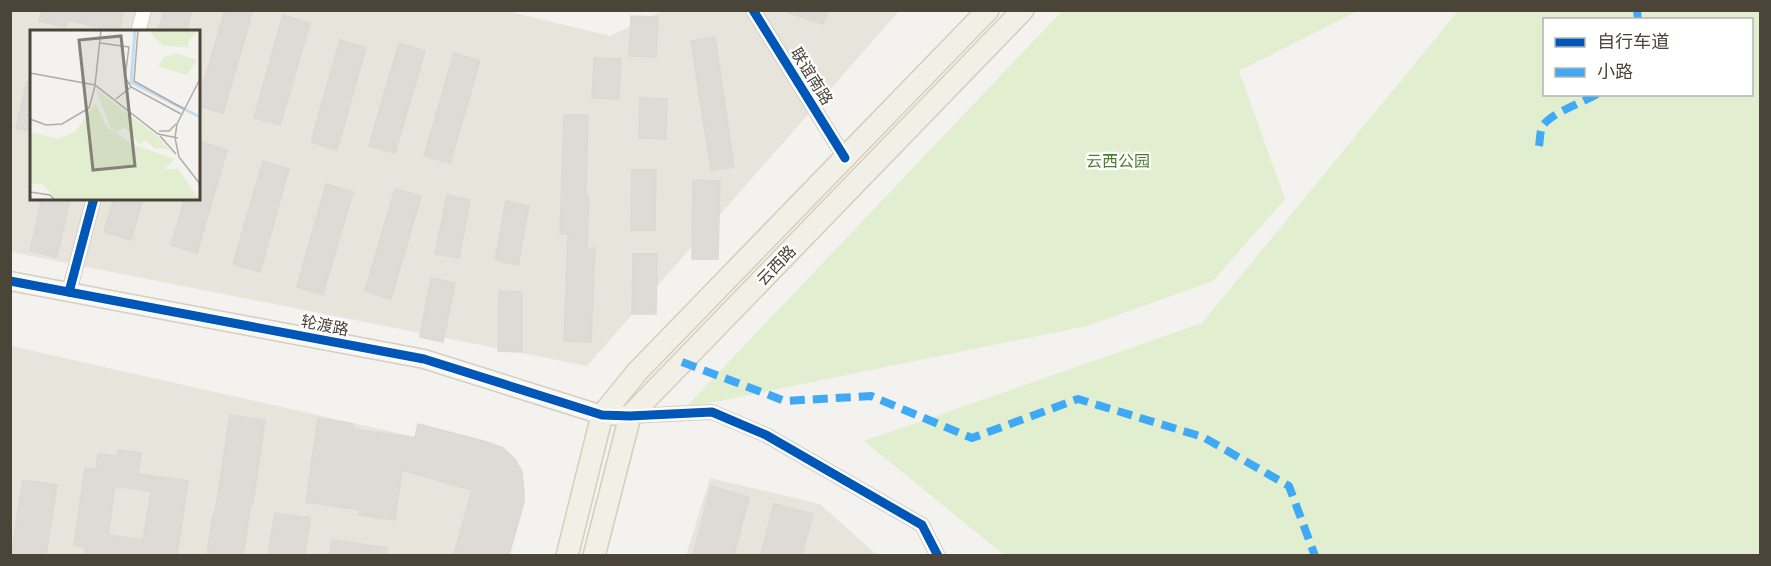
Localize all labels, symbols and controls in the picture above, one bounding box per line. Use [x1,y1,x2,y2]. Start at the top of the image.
legend [1543,18,1753,96]
text: 自行车道 [1597,29,1669,53]
inset map [30,30,200,200]
street label: 联谊南路 [786,43,838,109]
text: 小路 [1597,59,1633,83]
park label: 云西公园 [1086,150,1150,172]
street label: 云西路 [751,240,801,290]
street label: 轮渡路 [299,310,351,340]

